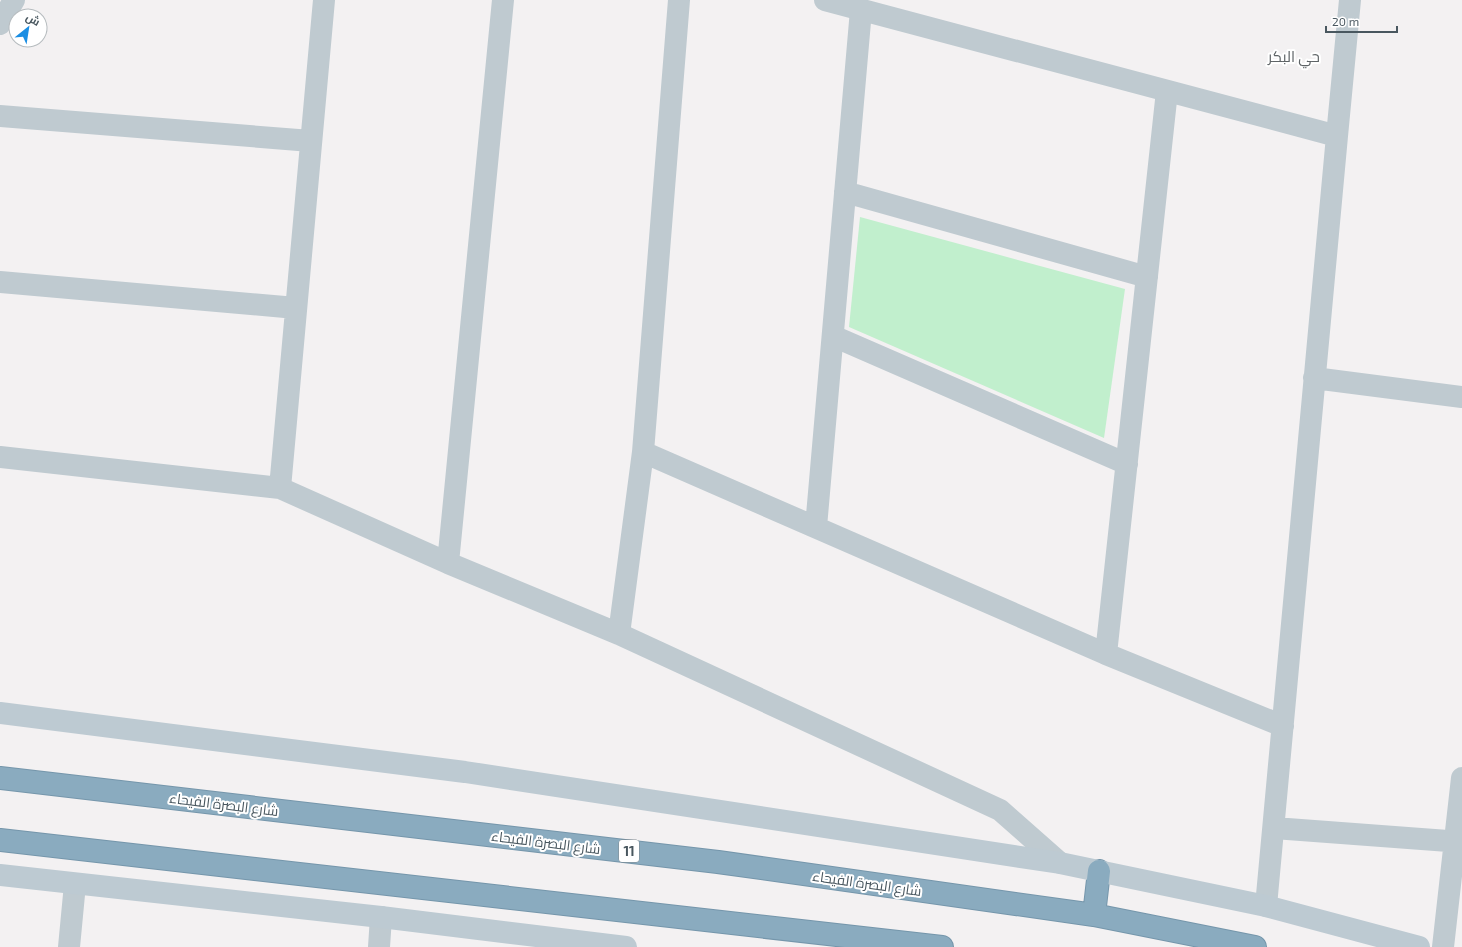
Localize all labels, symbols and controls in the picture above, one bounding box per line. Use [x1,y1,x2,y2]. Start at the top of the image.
north arrow [8,8,48,48]
scale bar [1326,8,1397,34]
text: ش [23,10,43,29]
text: 20 m [1332,14,1359,28]
district label: حي البكر [1267,47,1320,69]
street label: شارع البصرة الفيحاء [168,789,280,820]
street label: شارع البصرة الفيحاء [490,827,602,858]
road number: 11 [619,840,639,862]
street label: شارع البصرة الفيحاء [811,867,923,900]

